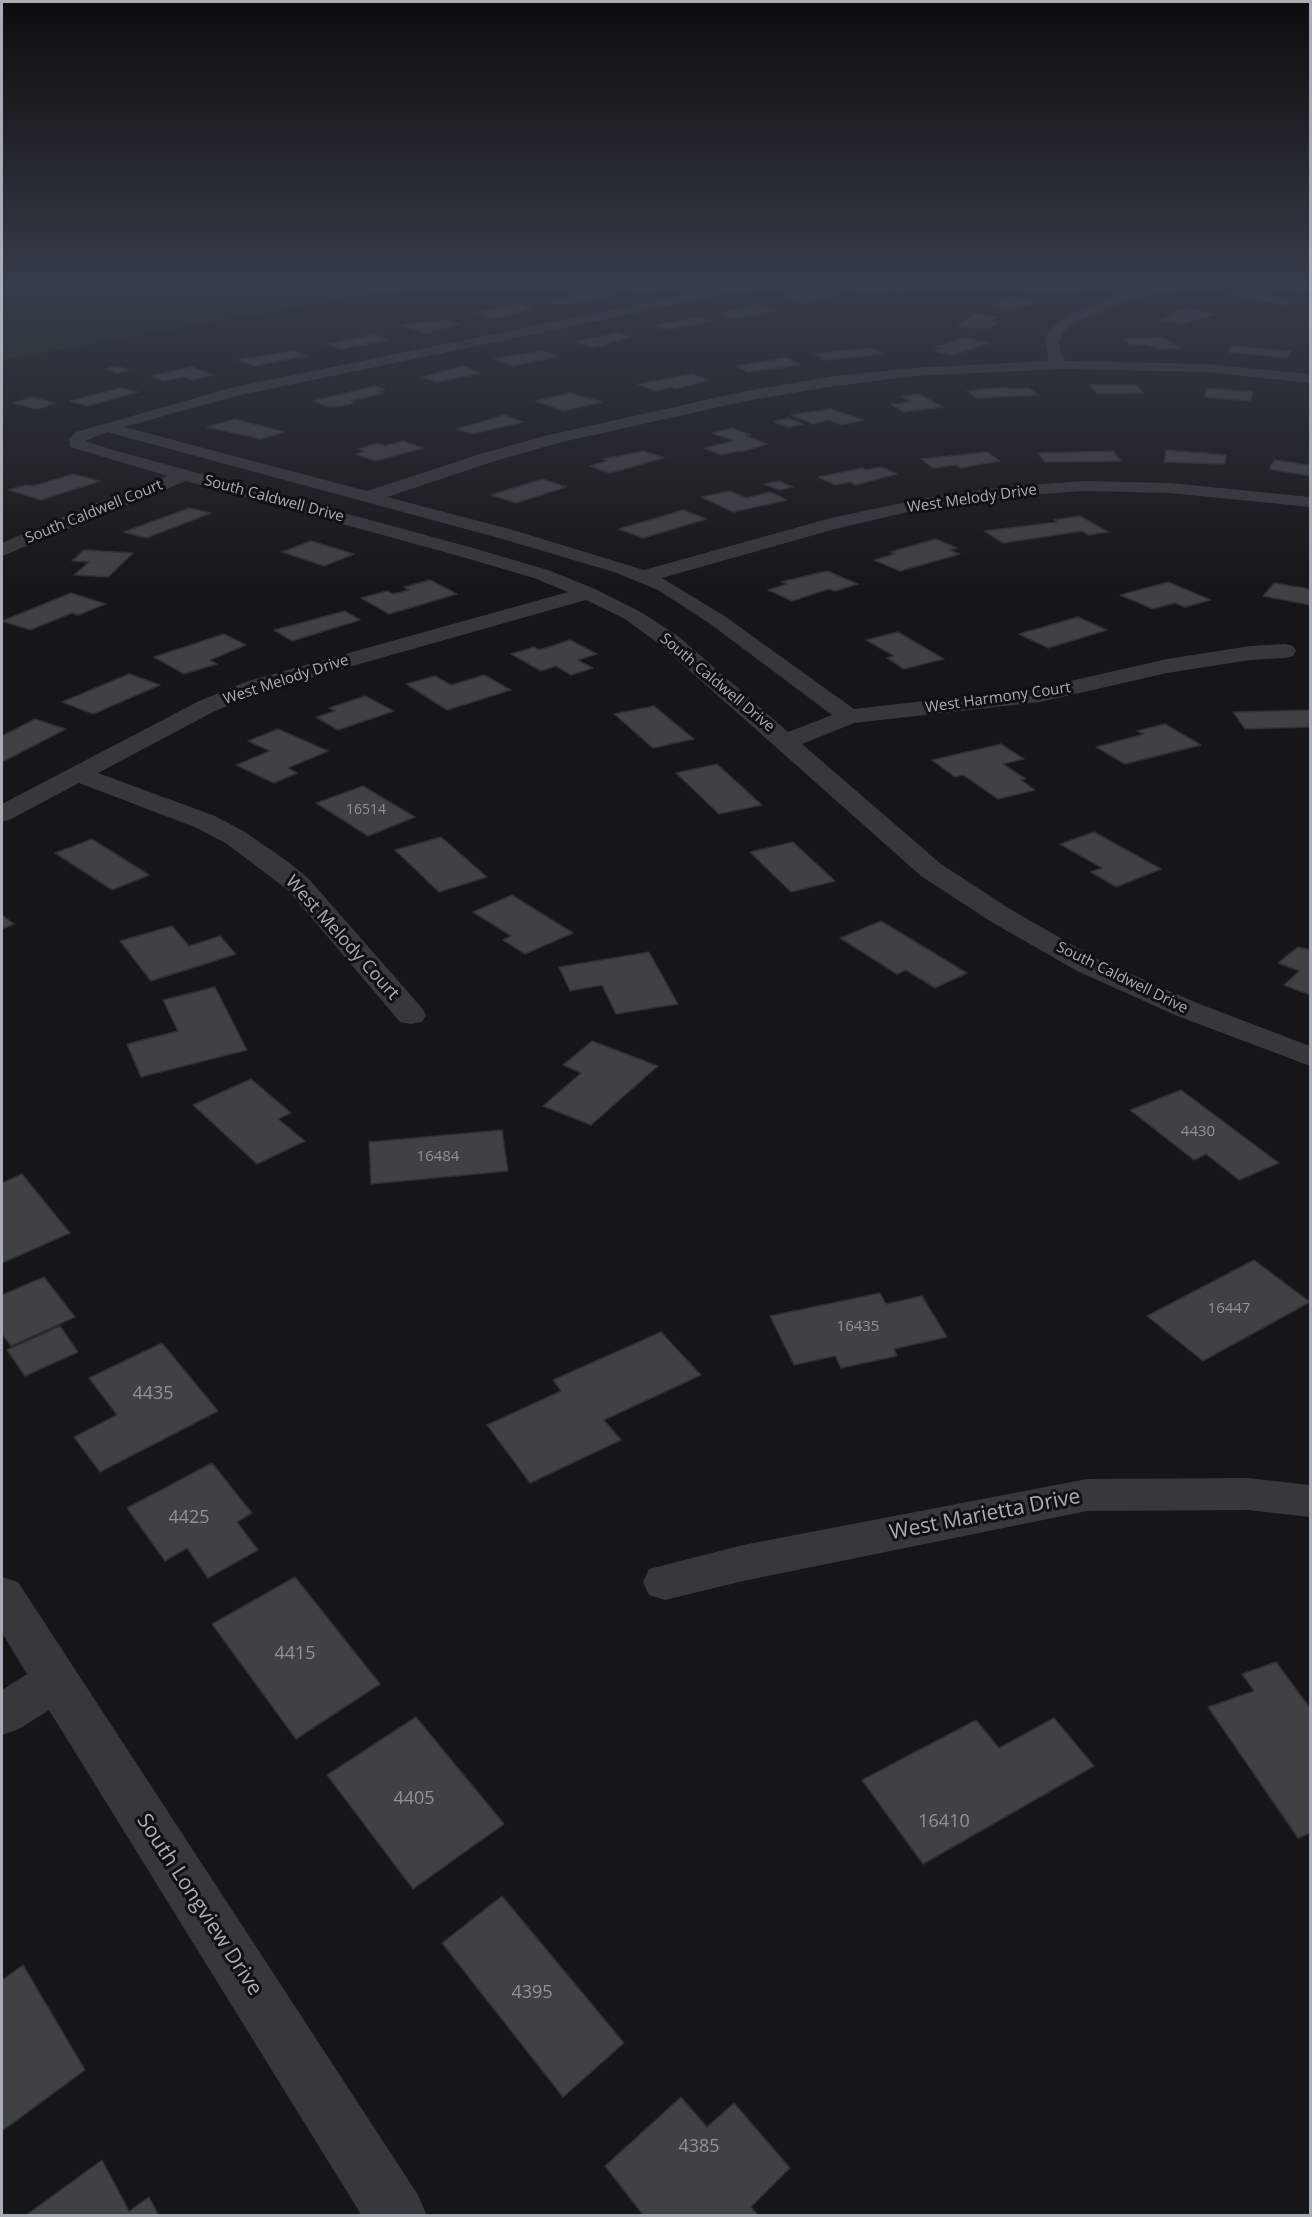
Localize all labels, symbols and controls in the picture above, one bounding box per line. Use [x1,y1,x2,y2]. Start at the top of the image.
street label: South Caldwell Drive [202,472,346,526]
street label: South Caldwell Court [23,476,165,548]
street label: West Melody Drive [906,481,1038,517]
street label: South Caldwell Drive [656,630,778,736]
street label: West Melody Drive [221,651,351,709]
street label: West Harmony Court [924,679,1072,717]
house number: 16514 [346,802,386,818]
street label: West Melody Court [281,871,403,1005]
street label: South Caldwell Drive [1053,938,1191,1018]
house number: 4430 [1181,1123,1215,1141]
house number: 16484 [417,1148,459,1166]
house number: 16447 [1208,1300,1250,1318]
house number: 16435 [837,1318,879,1336]
house number: 4435 [132,1383,174,1405]
street label: West Marietta Drive [887,1484,1083,1546]
house number: 4425 [168,1507,210,1529]
house number: 4415 [274,1643,316,1665]
house number: 4405 [393,1788,435,1810]
street label: South Longview Drive [131,1809,267,2001]
house number: 16410 [918,1811,970,1833]
house number: 4395 [511,1982,553,2004]
house number: 4385 [678,2136,720,2158]

